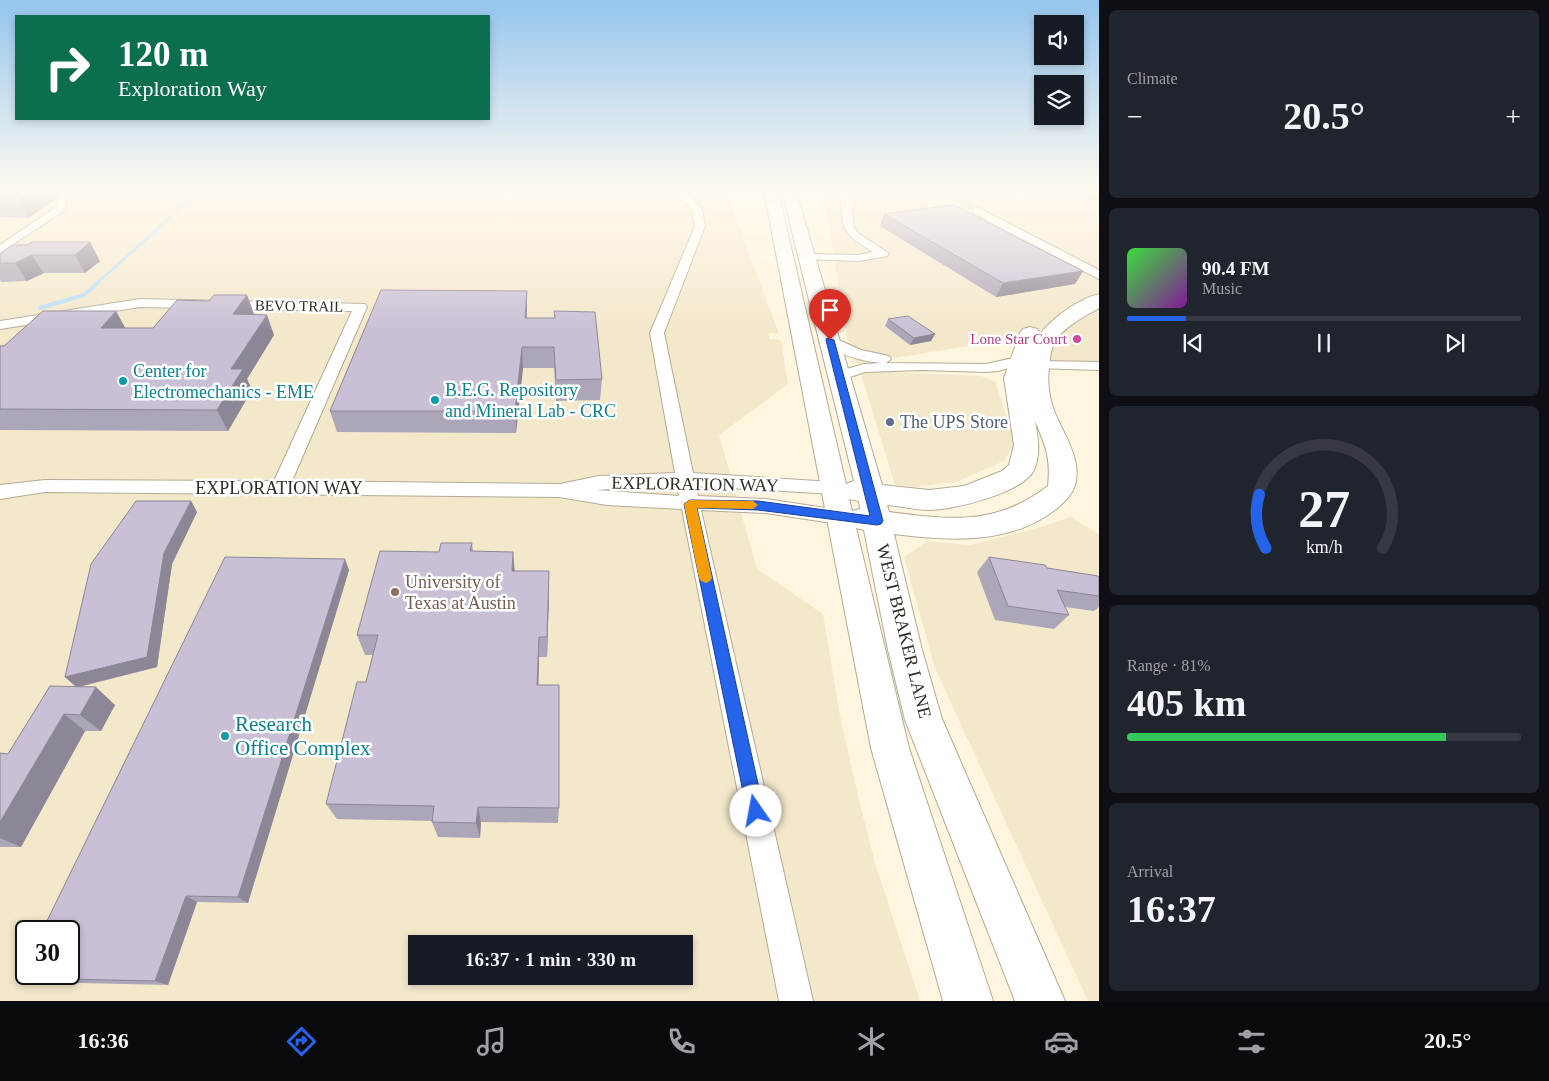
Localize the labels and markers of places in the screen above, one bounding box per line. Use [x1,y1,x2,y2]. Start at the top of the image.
pin [809,289,851,340]
place label: Lone Star Court [970,331,1068,347]
marker: Lone Star Court [1071,333,1083,345]
place label: Center for Electromechanics - EME [133,361,314,402]
marker: Center for Electromechanics - EME [117,375,129,387]
place label: B.E.G. Repository and Mineral Lab - CRC [445,380,616,421]
marker: B.E.G. Repository and Mineral Lab - CRC [429,394,441,406]
place label: The UPS Store [900,412,1008,432]
marker: The UPS Store [884,416,896,428]
place label: University of Texas at Austin [405,572,516,613]
marker: University of Texas at Austin [389,586,401,598]
place label: Research Office Complex [235,712,371,760]
marker: Research Office Complex [219,730,231,742]

